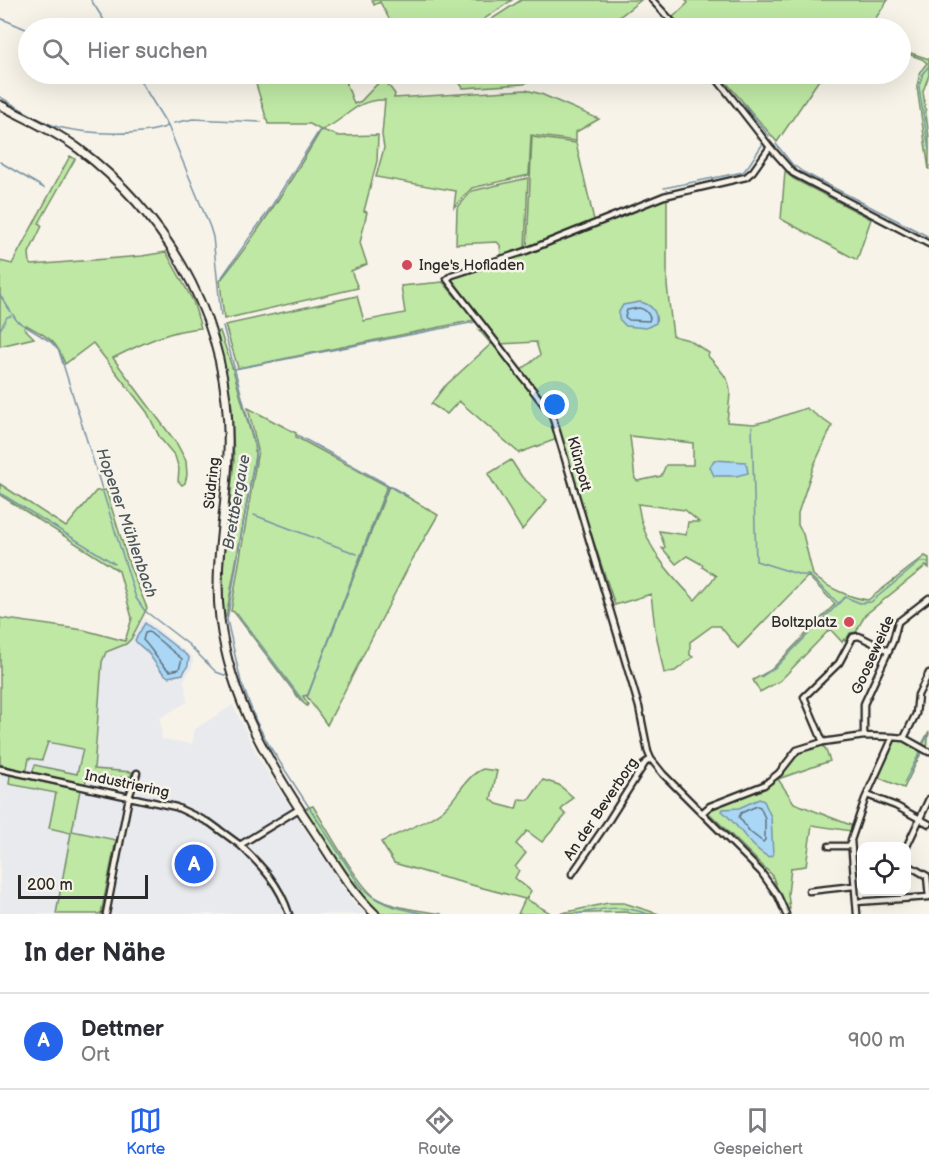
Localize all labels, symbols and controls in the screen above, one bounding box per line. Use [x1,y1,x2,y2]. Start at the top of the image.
search box [18,18,911,84]
icon: search [39,35,72,68]
text: Hier suchen [87,38,208,65]
place label: Inge's Hofladen [419,256,525,275]
marker: Inge's Hofladen [400,258,414,272]
your location [540,390,569,419]
street label: Klünpott [563,434,596,494]
water label: Hopener Mühlenbach [91,446,161,600]
water label: Brettbergaue [219,453,255,551]
street label: Südring [200,456,224,510]
street label: Gooseweide [847,612,899,697]
place label: Boltzplatz [771,613,838,632]
marker: Boltzplatz [842,615,856,629]
street label: An der Beverborg [560,754,642,864]
street label: Industriering [83,766,171,802]
pin: A [174,842,214,886]
map controls [857,842,911,896]
button: locate [857,842,911,896]
scale bar [18,872,148,900]
text: 200 m [27,876,73,895]
text: In der Nähe [24,938,166,969]
text: Dettmer [81,1016,164,1043]
text: A [37,1029,50,1053]
text: 900 m [848,1029,905,1053]
text: Ort [81,1043,110,1067]
tab: Karte [126,1104,165,1159]
tab: Route [418,1104,461,1159]
tab: Gespeichert [713,1104,803,1159]

